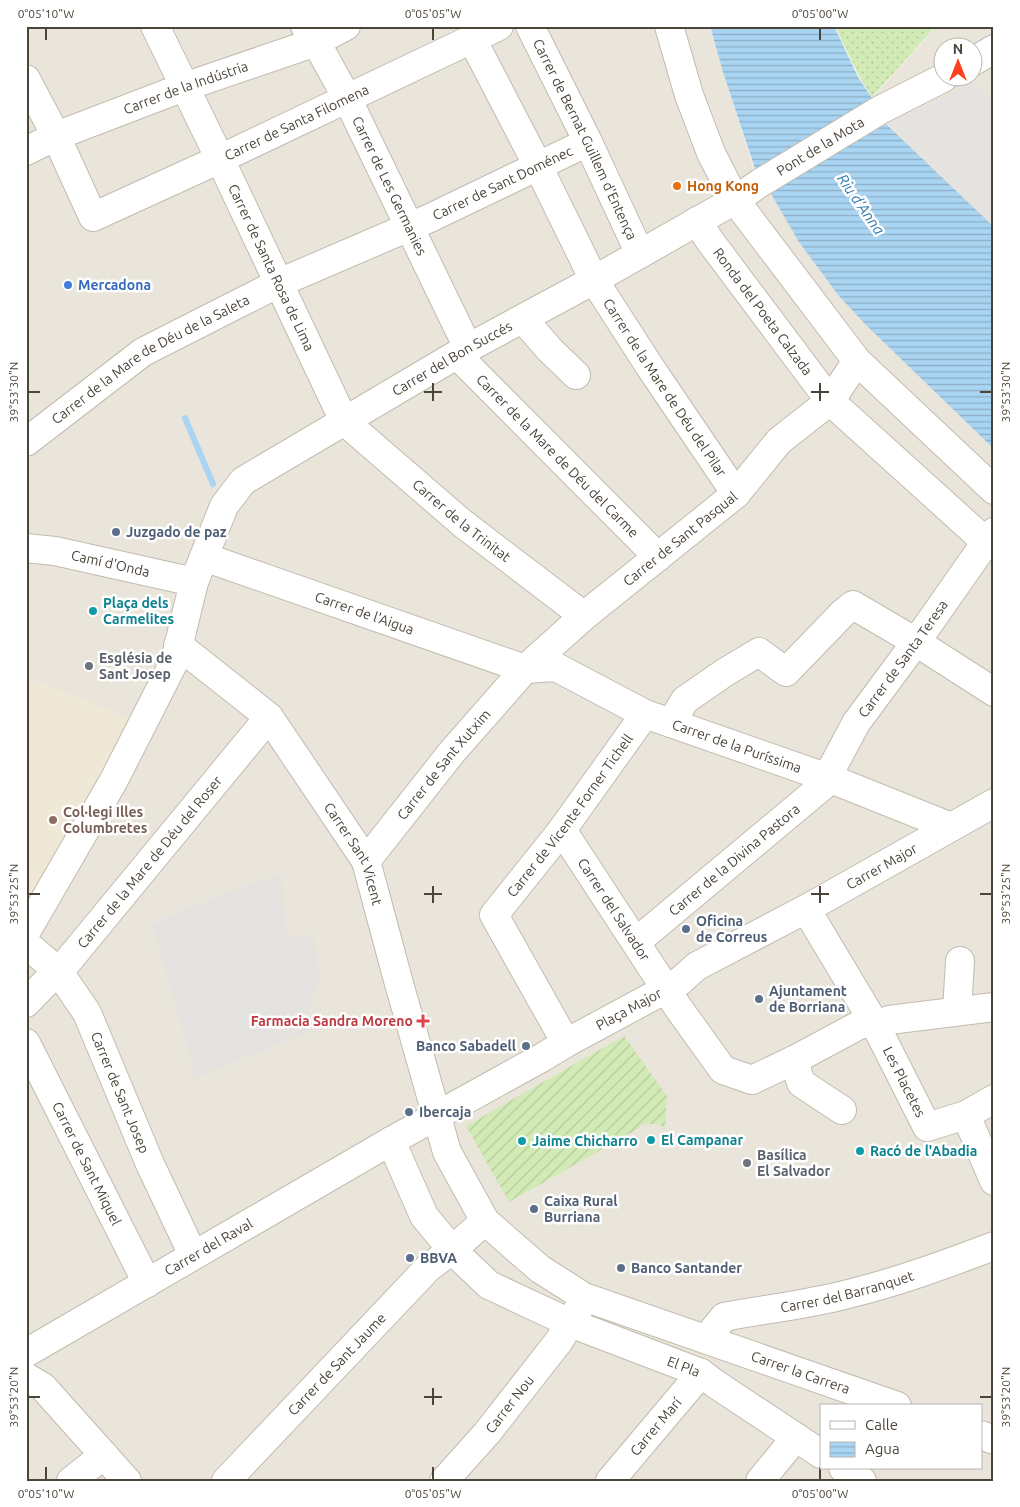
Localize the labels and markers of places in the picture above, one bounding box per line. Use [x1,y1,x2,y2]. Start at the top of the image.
place label: Hong Kong [687,178,759,194]
marker: Hong Kong [671,180,683,192]
place label: Mercadona [78,277,151,293]
marker: Mercadona [62,279,74,291]
place label: Juzgado de paz [126,524,227,540]
marker: Juzgado de paz [110,526,122,538]
place label: Plaça dels Carmelites [103,595,175,627]
marker: Plaça dels Carmelites [87,605,99,617]
place label: Església de Sant Josep [99,650,172,682]
marker: Església de Sant Josep [83,660,95,672]
place label: Col·legi Illes Columbretes [63,804,148,836]
marker: Col·legi Illes Columbretes [47,814,59,826]
place label: Oficina de Correus [696,913,768,945]
marker: Oficina de Correus [680,923,692,935]
place label: Ajuntament de Borriana [769,983,847,1015]
marker: Ajuntament de Borriana [753,993,765,1005]
place label: Farmacia Sandra Moreno [251,1013,413,1029]
marker: Farmacia Sandra Moreno [417,1015,429,1027]
place label: Banco Sabadell [416,1038,516,1054]
marker: Banco Sabadell [520,1040,532,1052]
place label: Ibercaja [419,1104,471,1120]
marker: Ibercaja [403,1106,415,1118]
place label: El Campanar [661,1132,743,1148]
place label: Jaime Chicharro [532,1133,638,1149]
marker: El Campanar [645,1134,657,1146]
marker: Jaime Chicharro [516,1135,528,1147]
place label: Racó de l'Abadia [870,1143,977,1159]
marker: Racó de l'Abadia [854,1145,866,1157]
place label: Basílica El Salvador [757,1147,830,1179]
marker: Basílica El Salvador [741,1157,753,1169]
place label: Caixa Rural Burriana [544,1193,618,1225]
marker: Caixa Rural Burriana [528,1203,540,1215]
place label: BBVA [420,1250,457,1266]
marker: BBVA [404,1252,416,1264]
place label: Banco Santander [631,1260,742,1276]
marker: Banco Santander [615,1262,627,1274]

